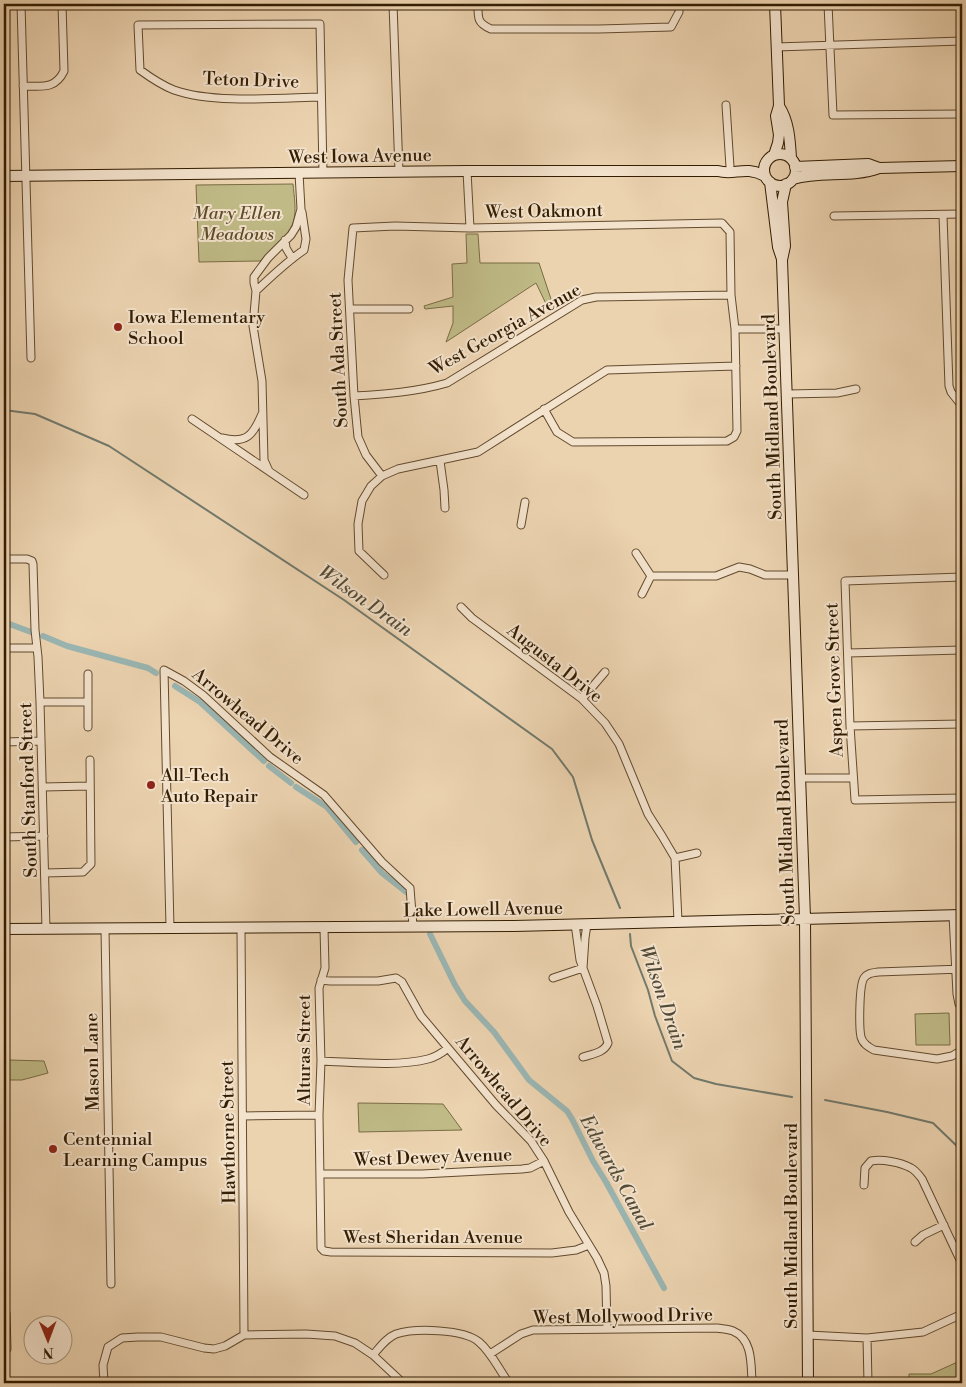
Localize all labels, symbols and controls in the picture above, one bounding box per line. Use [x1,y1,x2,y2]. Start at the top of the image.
street label: Teton Drive [202,67,300,94]
street label: West Iowa Avenue [287,144,432,169]
street label: West Oakmont [484,199,604,224]
park label: Mary Ellen Meadows [193,202,282,246]
street label: West Georgia Avenue [424,278,585,381]
street label: South Ada Street [323,291,354,428]
place label: Iowa Elementary School [128,306,266,350]
street label: South Midland Boulevard [757,313,788,520]
marker: Iowa Elementary School [112,321,124,333]
water label: Wilson Drain [314,560,417,642]
street label: Aspen Grove Street [820,601,849,759]
street label: Augusta Drive [501,618,607,708]
street label: Arrowhead Drive [186,662,308,770]
street label: South Stanford Street [14,701,43,878]
street label: South Midland Boulevard [770,718,801,925]
place label: All-Tech Auto Repair [160,764,258,808]
marker: All-Tech Auto Repair [145,779,157,791]
street label: Lake Lowell Avenue [403,897,563,922]
water label: Wilson Drain [634,942,692,1053]
street label: Alturas Street [293,994,316,1107]
street label: Mason Lane [80,1013,105,1111]
street label: Arrowhead Drive [450,1030,557,1152]
street label: Hawthorne Street [216,1059,241,1204]
water label: Edwards Canal [574,1110,658,1235]
street label: South Midland Boulevard [780,1122,803,1329]
place label: Centennial Learning Campus [63,1128,207,1172]
marker: Centennial Learning Campus [47,1143,59,1155]
street label: West Dewey Avenue [352,1143,513,1172]
street label: West Sheridan Avenue [342,1226,523,1249]
street label: West Mollywood Drive [532,1303,713,1330]
north arrow [22,1314,72,1364]
text: N [43,1343,54,1361]

